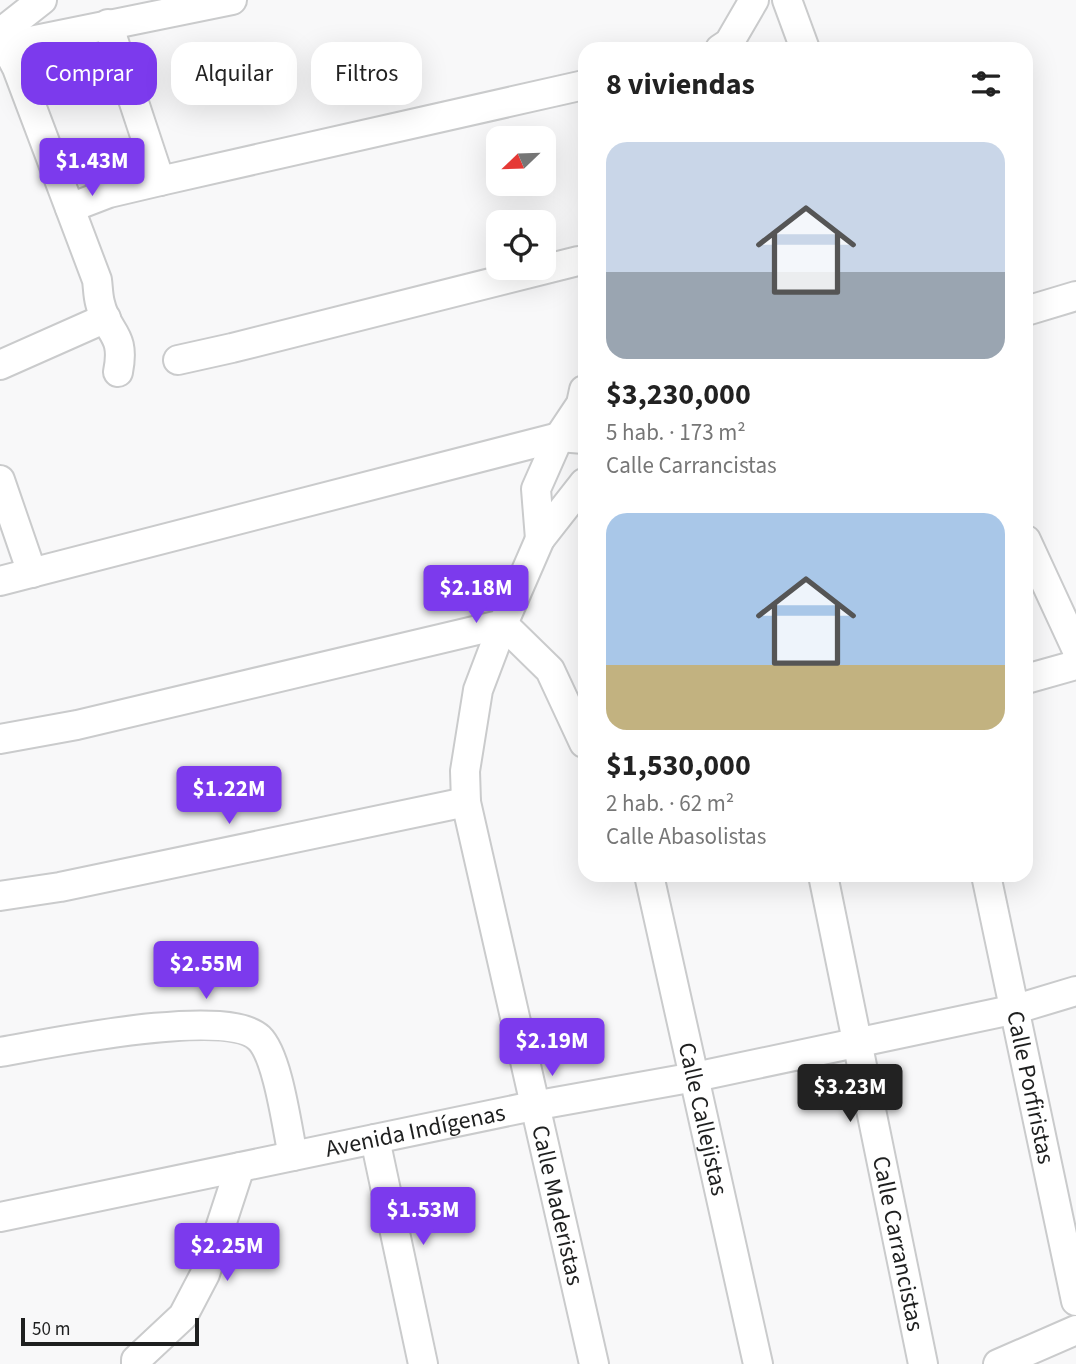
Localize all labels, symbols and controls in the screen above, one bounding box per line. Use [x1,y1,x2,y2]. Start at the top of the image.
chip: Comprar [21,42,157,105]
chip: Alquilar [171,42,297,105]
chip: Filtros [311,42,422,105]
text: 8 viviendas [606,63,755,106]
icon: filters [967,65,1005,103]
north arrow [486,126,556,196]
map controls [486,126,556,280]
pin: $1.43M [35,138,149,198]
text: $1.43M [55,144,129,177]
icon: home [743,187,869,313]
button: locate [486,210,556,280]
text: $3,230,000 [606,373,751,416]
text: 5 hab. · 173 m² [606,416,746,449]
text: Calle Carrancistas [606,449,777,482]
icon: home [743,558,869,684]
pin: $2.18M [419,566,533,625]
text: $2.18M [439,571,513,604]
text: $1,530,000 [606,744,751,787]
pin: $1.22M [172,766,286,826]
text: $1.22M [192,772,266,805]
text: 2 hab. · 62 m² [606,787,734,820]
text: Calle Abasolistas [606,820,766,853]
pin: $2.55M [149,942,263,1001]
text: $2.55M [169,947,243,980]
street label: Calle Porfiristas [998,1008,1064,1167]
pin: $2.19M [495,1018,609,1078]
text: $2.19M [515,1024,589,1057]
street label: Calle Callejistas [669,1039,737,1199]
pin: $3.23M [793,1064,907,1124]
text: $3.23M [813,1070,887,1103]
street label: Avenida Indígenas [322,1095,508,1166]
street label: Calle Maderistas [523,1122,593,1289]
street label: Calle Carrancistas [863,1153,933,1334]
pin: $1.53M [366,1188,480,1247]
text: $1.53M [386,1193,460,1226]
pin: $2.25M [170,1224,284,1283]
text: $2.25M [190,1229,264,1262]
scale bar [21,1315,200,1347]
text: 50 m [32,1316,70,1343]

